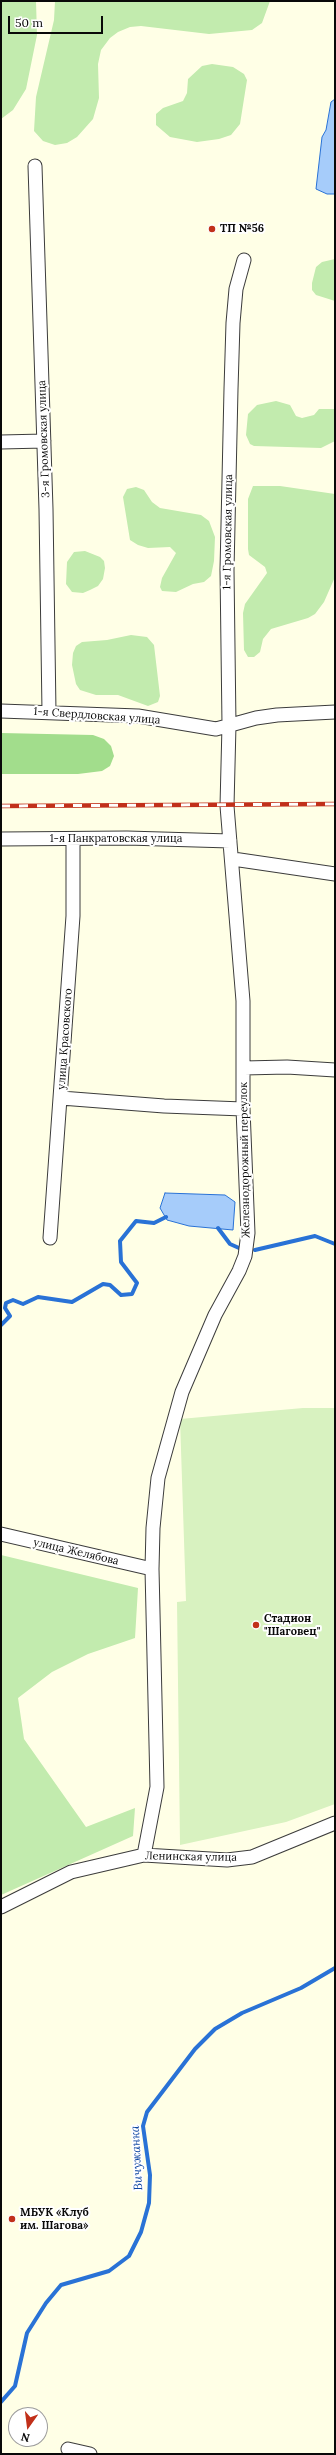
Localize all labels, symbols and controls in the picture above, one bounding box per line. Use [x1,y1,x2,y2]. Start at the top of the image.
scale bar [10,8,105,34]
text: 50 m [15,15,43,30]
place label: ТП №56 [220,222,264,236]
marker: ТП №56 [207,224,217,234]
street label: 3-я Громовская улица [35,380,53,498]
street label: 1-я Громовская улица [220,474,236,590]
street label: 1-я Свердловская улица [33,705,161,727]
street label: 1-я Панкратовская улица [50,832,182,846]
street label: улица Красовского [55,988,75,1090]
street label: Железнодорожный переулок [237,1082,253,1238]
street label: улица Желябова [32,1536,120,1568]
place label: Стадион "Шаговец" [264,1612,320,1638]
marker: Стадион "Шаговец" [251,1620,261,1630]
street label: Ленинская улица [145,1850,237,1864]
water label: Вичужанка [128,2125,146,2191]
place label: МБУК «Клуб им. Шагова» [20,2206,89,2232]
marker: МБУК «Клуб им. Шагова» [7,2214,17,2224]
north arrow [8,2407,48,2447]
text: N [20,2430,31,2445]

